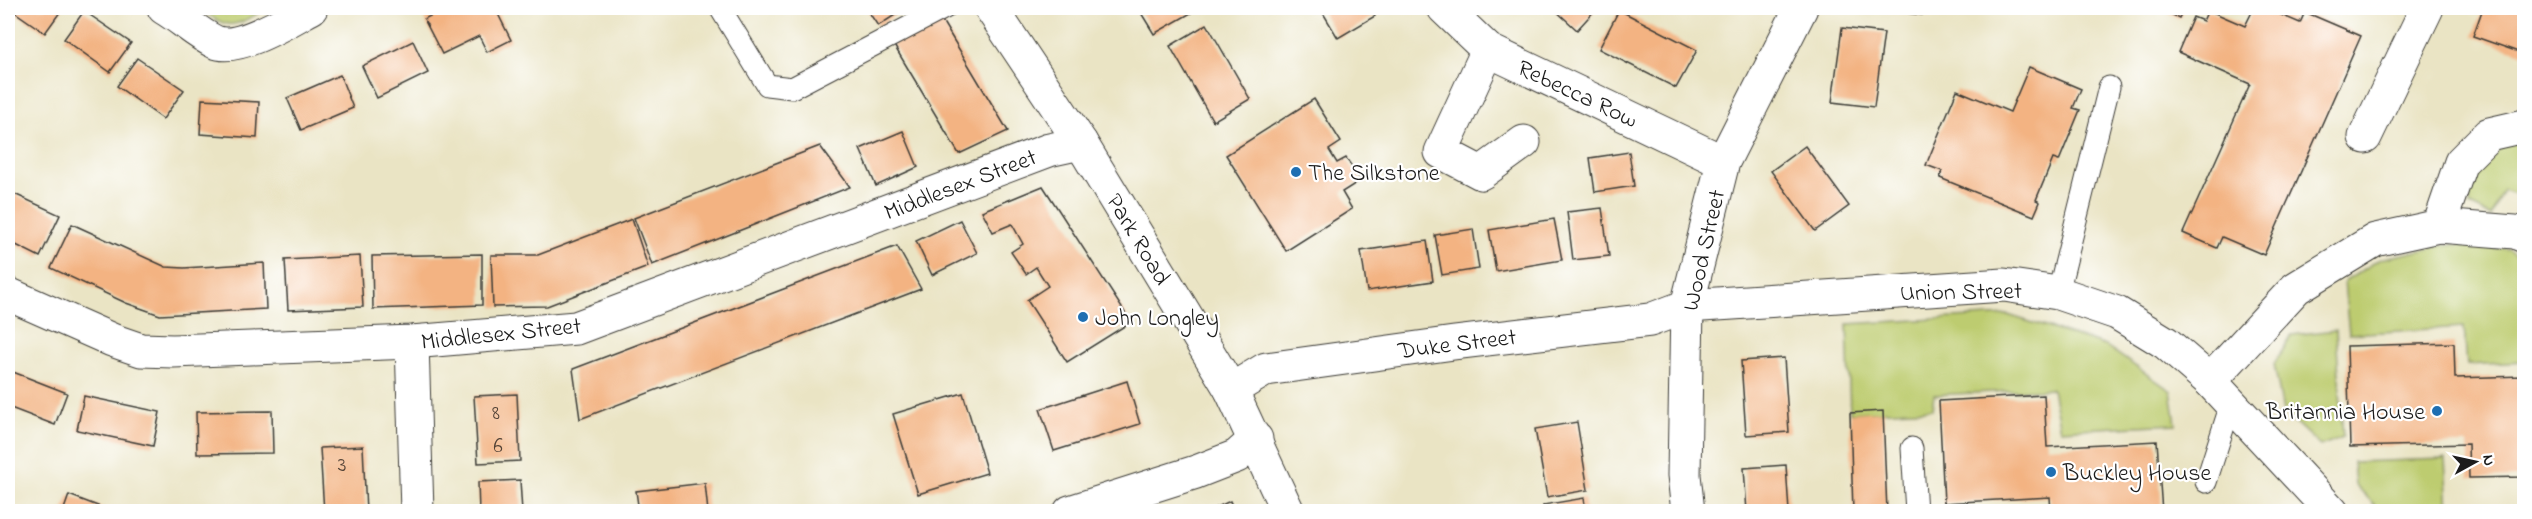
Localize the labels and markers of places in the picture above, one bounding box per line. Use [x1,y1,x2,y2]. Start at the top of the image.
place label: The Silkstone [1308,157,1440,192]
marker: The Silkstone [1289,165,1303,179]
place label: John Longley [1095,302,1219,338]
marker: John Longley [1076,310,1090,324]
place label: Britannia House [2265,396,2425,431]
marker: Britannia House [2430,404,2444,418]
place label: Buckley House [2062,457,2211,493]
marker: Buckley House [2044,465,2058,479]

